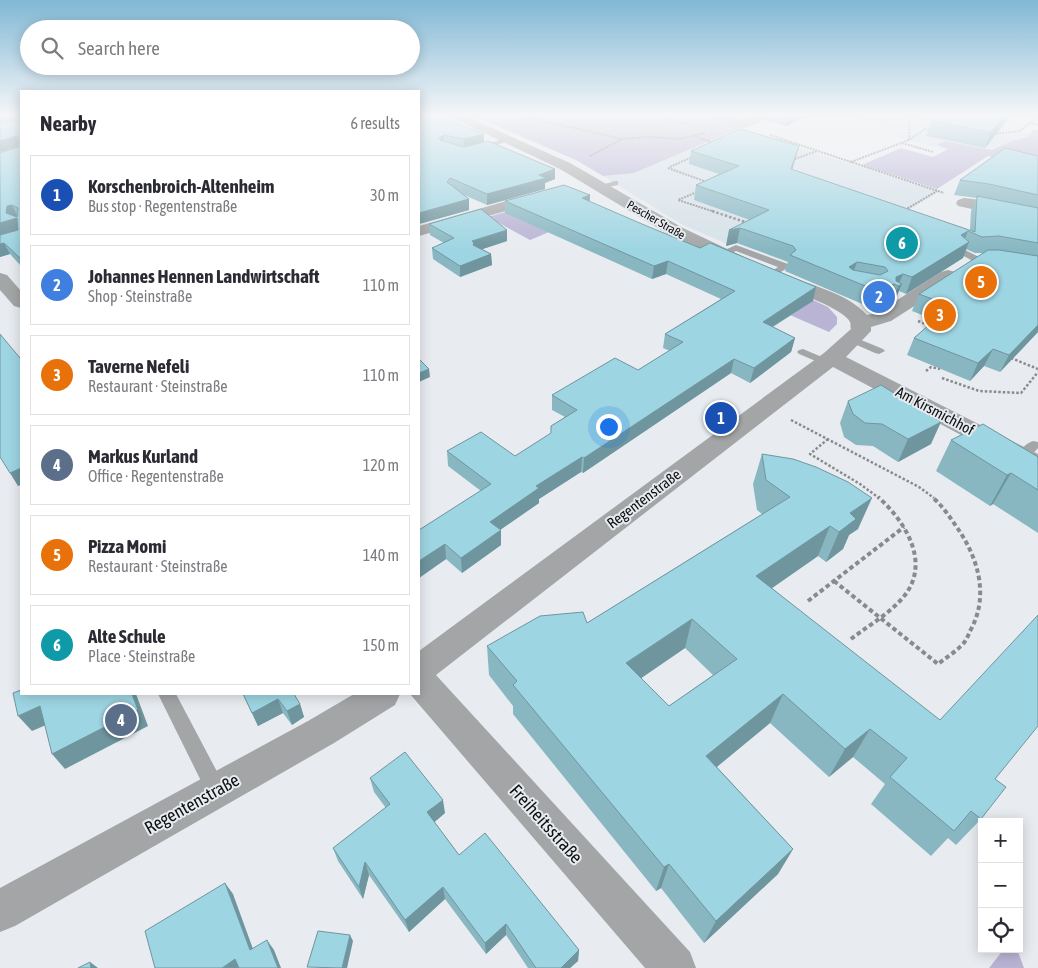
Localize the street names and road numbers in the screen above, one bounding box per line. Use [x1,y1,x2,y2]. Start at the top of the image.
street label: Pescher Straße [624,198,688,242]
street label: Am Kirsmichhof [893,383,977,438]
street label: Regentenstraße [604,465,684,532]
street label: Regentenstraße [141,769,243,838]
street label: Freiheitsstraße [506,780,587,867]

